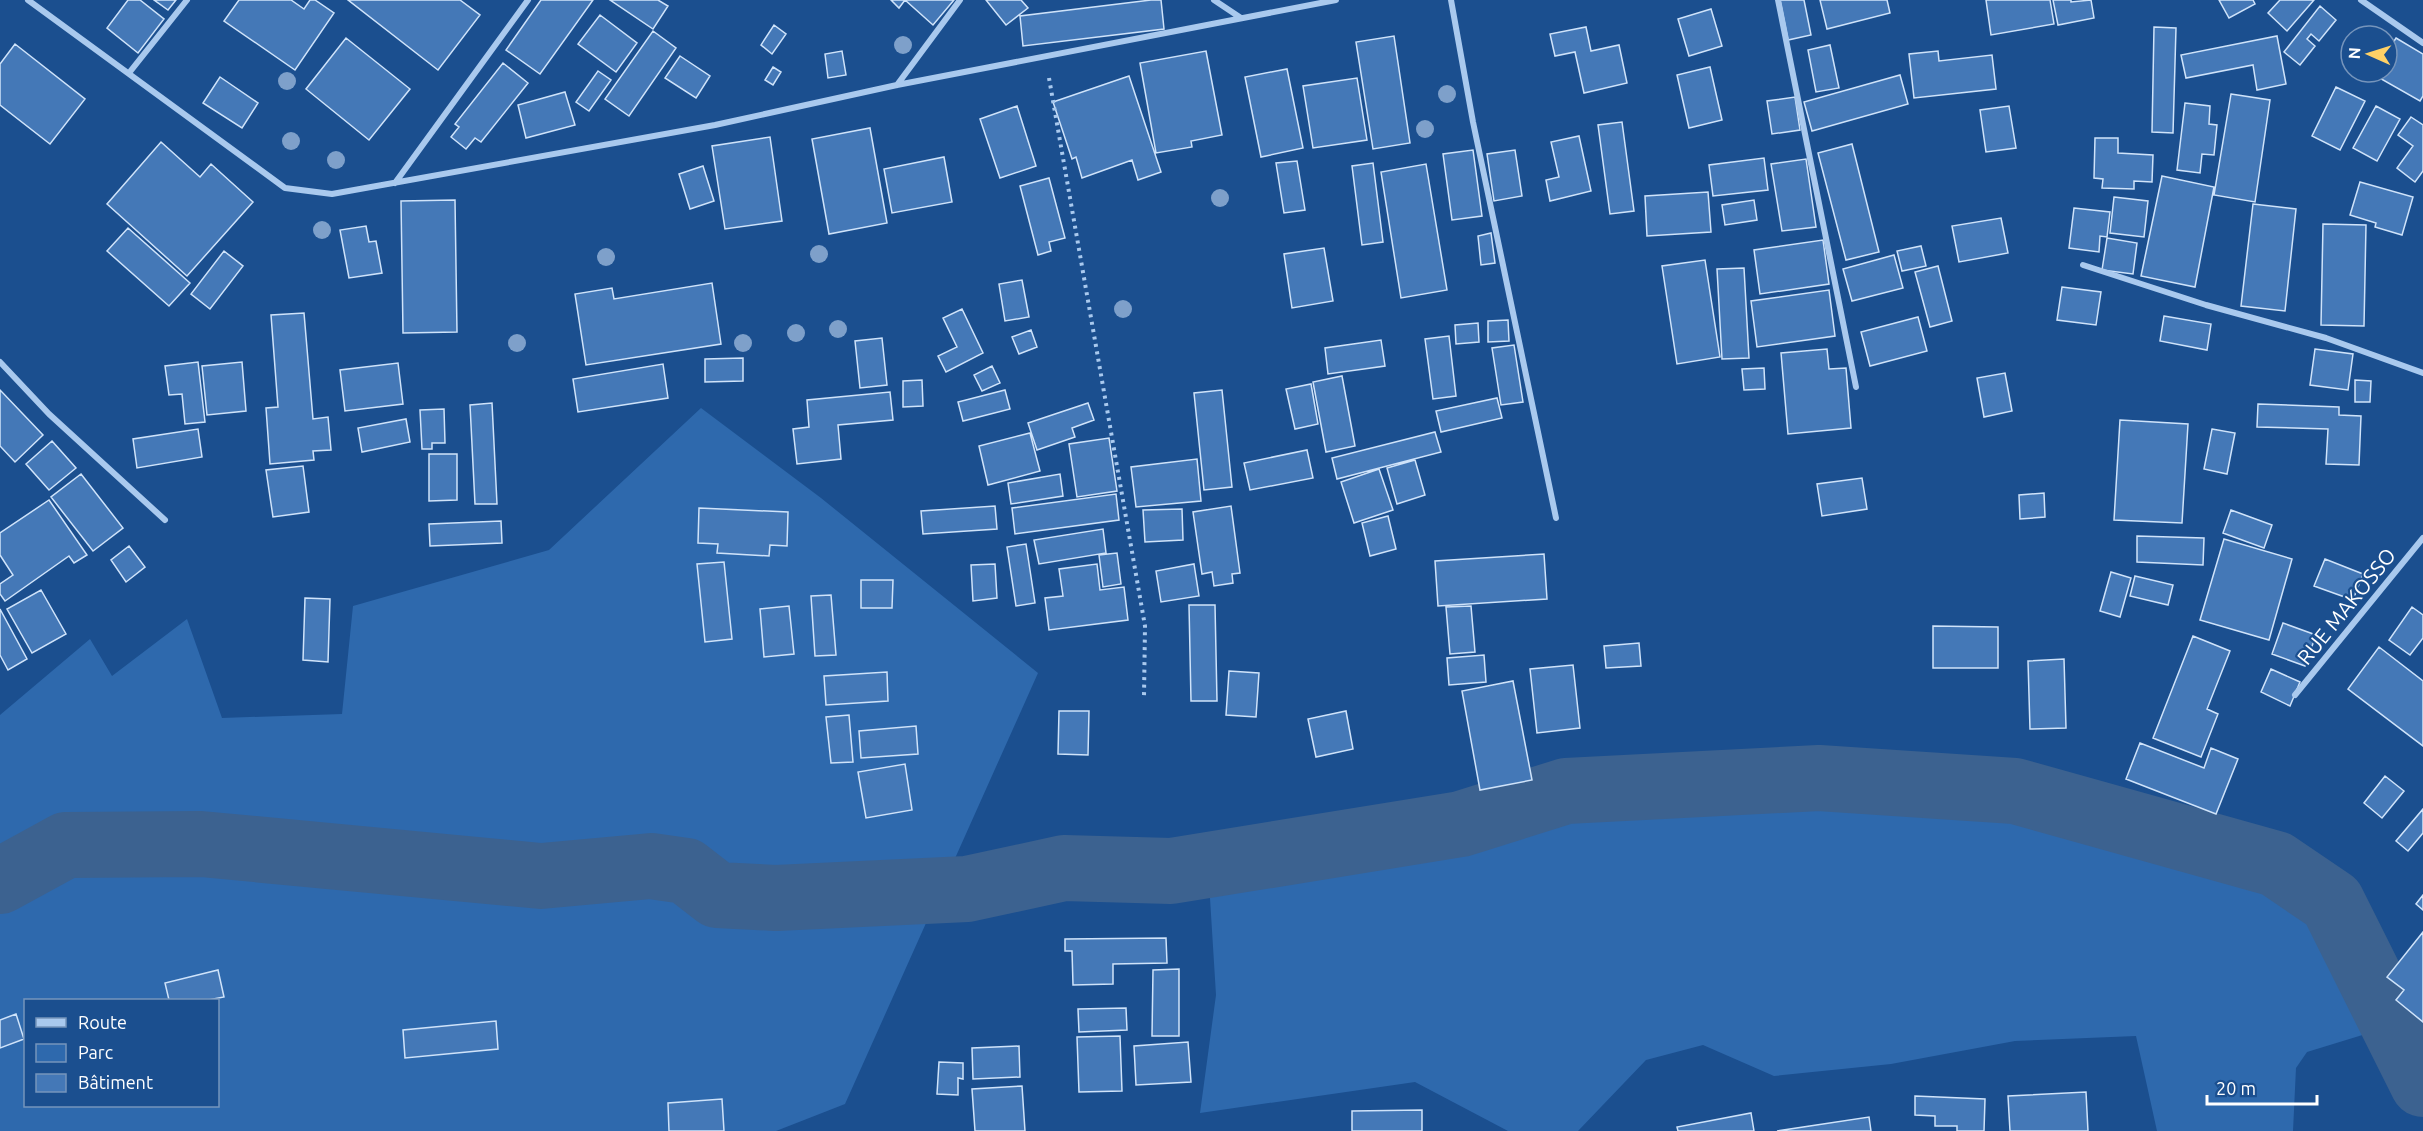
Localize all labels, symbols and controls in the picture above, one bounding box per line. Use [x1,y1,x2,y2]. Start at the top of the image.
north arrow [2339,24,2399,84]
text: N [2345,47,2363,60]
street label: RUE MAKOSSO [2292,543,2400,669]
legend [24,999,219,1107]
text: Route [78,1012,127,1032]
text: Parc [78,1042,113,1062]
scale bar [2207,1068,2316,1106]
text: Bâtiment [78,1072,153,1092]
text: 20 m [2216,1078,2256,1098]

